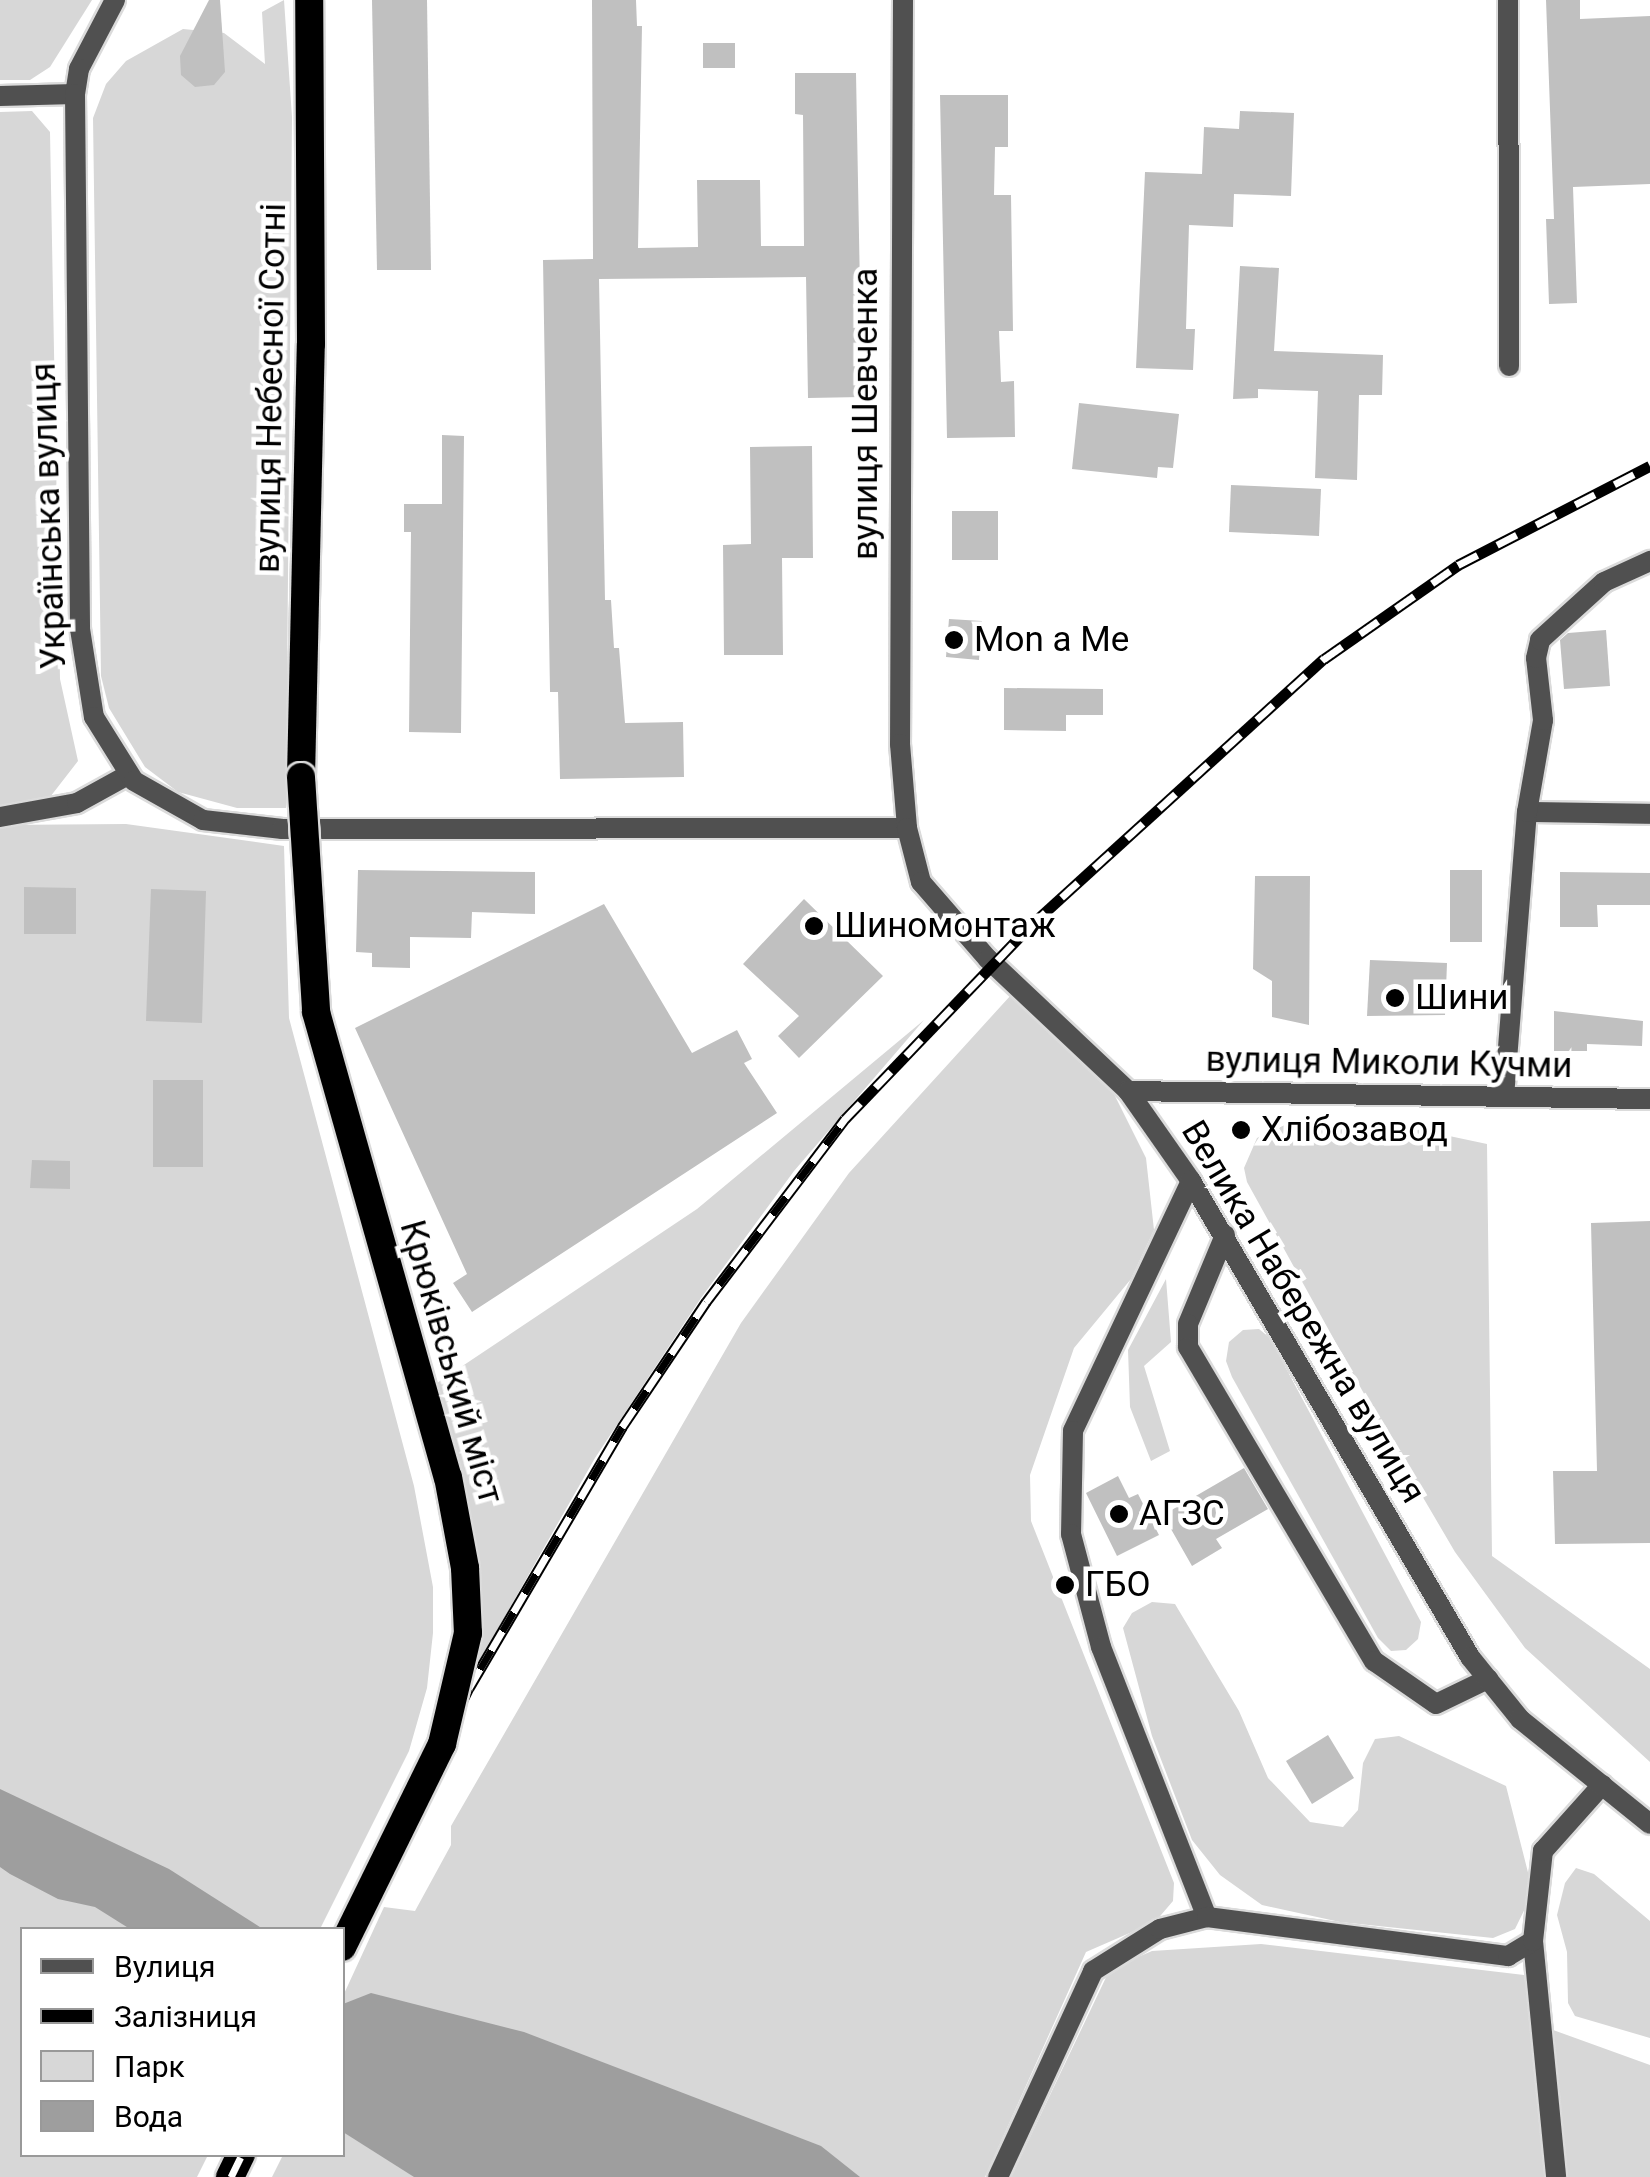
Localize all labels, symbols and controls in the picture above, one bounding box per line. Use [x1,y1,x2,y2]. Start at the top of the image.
street label: вулиця Небесної Сотні [247,203,295,573]
street label: вулиця Шевченка [845,268,887,560]
street label: Українська вулиця [23,362,75,670]
place label: Mon a Me [974,619,1129,661]
marker: Mon a Me [943,629,965,651]
place label: Шиномонтаж [834,905,1056,947]
marker: Шиномонтаж [803,915,825,937]
place label: Шини [1415,977,1509,1019]
marker: Шини [1384,987,1406,1009]
street label: вулиця Миколи Кучми [1205,1039,1573,1087]
place label: Хлібозавод [1261,1109,1448,1151]
street label: Велика Набережна вулиця [1172,1113,1434,1511]
marker: Хлібозавод [1230,1119,1252,1141]
street label: Крюківський міст [390,1216,512,1508]
place label: АГЗС [1139,1493,1225,1535]
marker: АГЗС [1108,1503,1130,1525]
place label: ГБО [1085,1564,1151,1606]
marker: ГБО [1054,1574,1076,1596]
legend [20,1927,345,2157]
text: Вулиця [114,1949,215,1984]
text: Залізниця [114,1999,257,2034]
text: Парк [114,2049,185,2084]
text: Вода [114,2099,183,2134]

